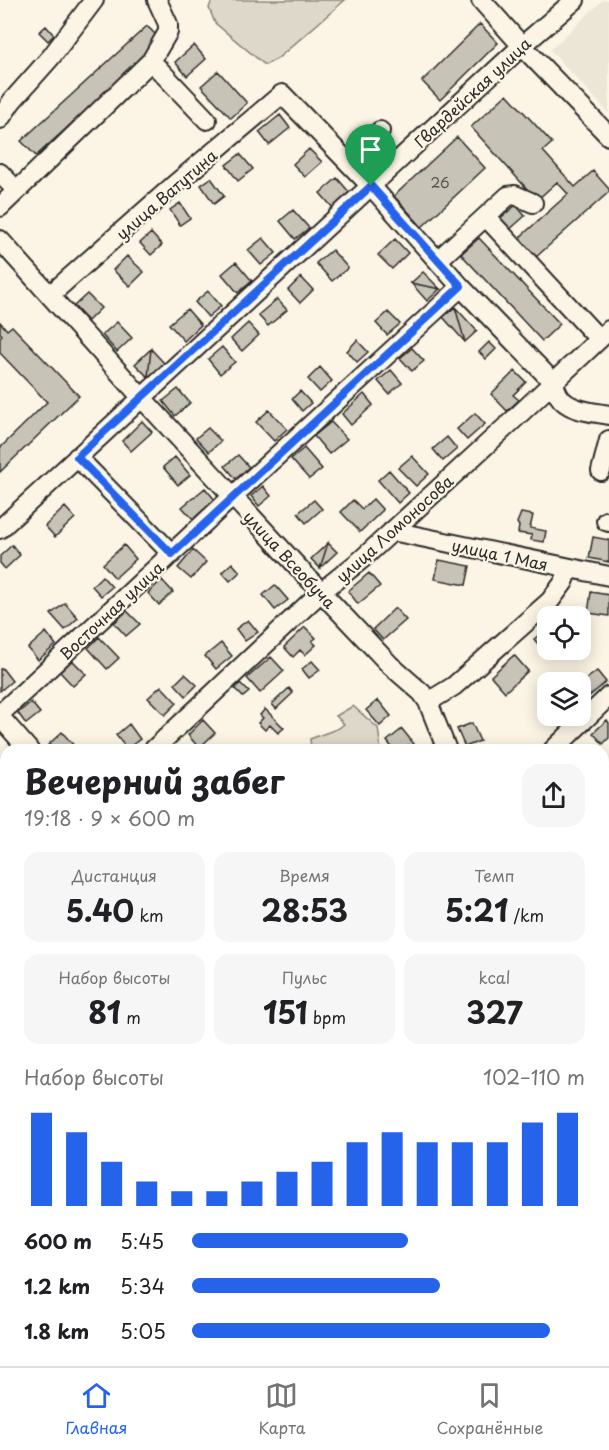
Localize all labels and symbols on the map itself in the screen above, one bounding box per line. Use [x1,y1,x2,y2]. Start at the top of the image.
street label: Гвардейская улица [408,31,536,153]
pin [345,124,396,186]
street label: улица Ватутина [110,143,222,245]
house number: 26 [430,172,450,193]
street label: улица Ломоносова [330,469,458,587]
street label: улица Всеобуча [238,505,342,613]
street label: улица 1 Мая [450,532,550,576]
street label: Восточная улица [53,555,169,665]

